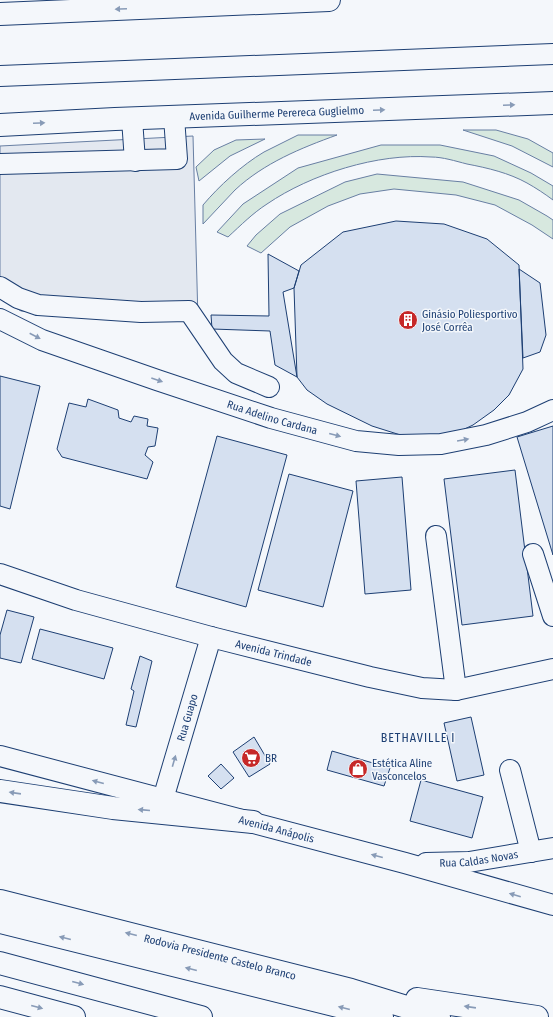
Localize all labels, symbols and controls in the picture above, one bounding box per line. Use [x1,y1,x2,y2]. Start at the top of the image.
one-way arrow [114,6,127,12]
one-way arrow [503,102,515,109]
street label: Avenida Guilherme Perereca Guglielmo [189,104,365,123]
one-way arrow [373,107,385,114]
one-way arrow [33,120,46,126]
place label: Ginásio Poliesportivo José Corrêa [422,308,518,334]
building icon: Ginásio Poliesportivo José Corrêa [397,309,419,331]
one-way arrow [29,333,40,340]
one-way arrow [151,378,163,384]
street label: Rua Adelino Cardana [225,398,319,437]
one-way arrow [329,432,341,438]
one-way arrow [457,436,469,442]
street label: Avenida Trindade [234,637,313,669]
street label: Rua Guapo [174,692,201,743]
district label: BETHAVILLE I [381,731,455,745]
supermarket icon: BR [240,747,262,769]
place label: BR [265,752,277,765]
one-way arrow [171,755,177,767]
place label: Estética Aline Vasconcelos [372,757,432,783]
shop icon: Estética Aline Vasconcelos [347,758,369,780]
one-way arrow [92,778,105,784]
one-way arrow [9,790,21,796]
one-way arrow [138,807,150,814]
street label: Avenida Anápolis [237,813,316,846]
street label: Rua Caldas Novas [439,848,519,870]
one-way arrow [371,853,383,859]
one-way arrow [509,891,522,897]
one-way arrow [125,931,137,937]
street label: Rodovia Presidente Castelo Branco [143,932,297,983]
one-way arrow [59,934,71,940]
one-way arrow [185,966,197,972]
one-way arrow [72,981,85,987]
one-way arrow [31,1004,43,1010]
one-way arrow [338,1004,351,1010]
one-way arrow [464,1004,476,1010]

